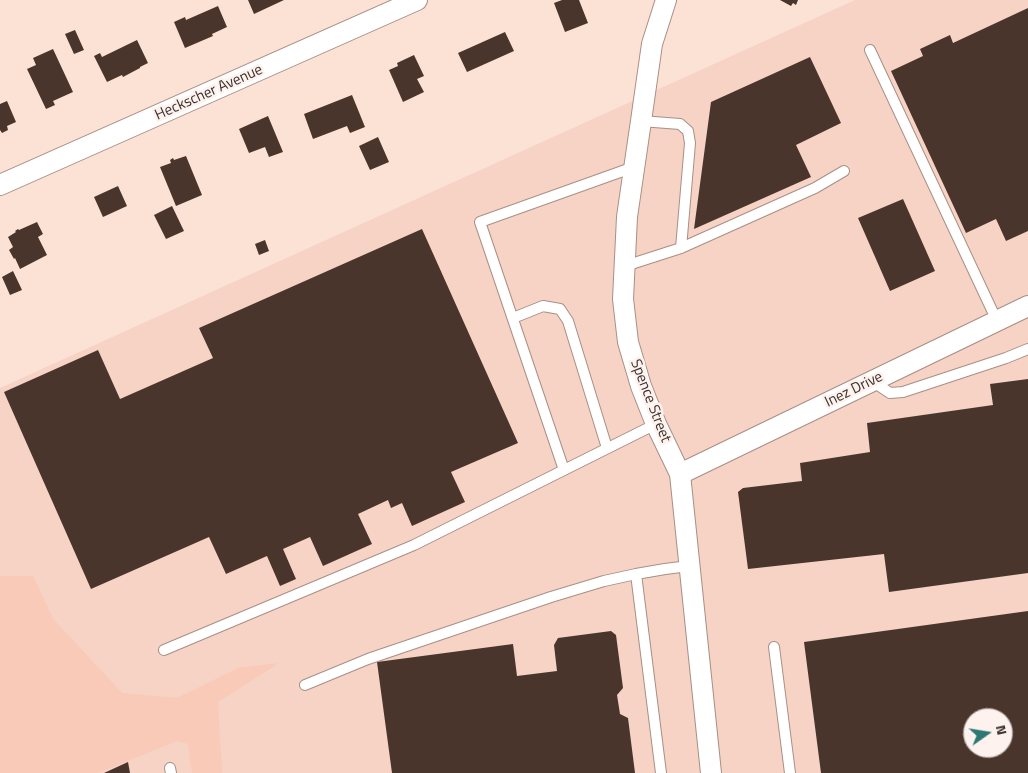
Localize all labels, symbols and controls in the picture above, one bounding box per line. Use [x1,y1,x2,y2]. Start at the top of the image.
street label: Heckscher Avenue [152,61,266,125]
street label: Spence Street [626,357,674,445]
street label: Inez Drive [822,368,886,412]
north arrow [963,708,1013,758]
text: N [991,723,1013,737]

